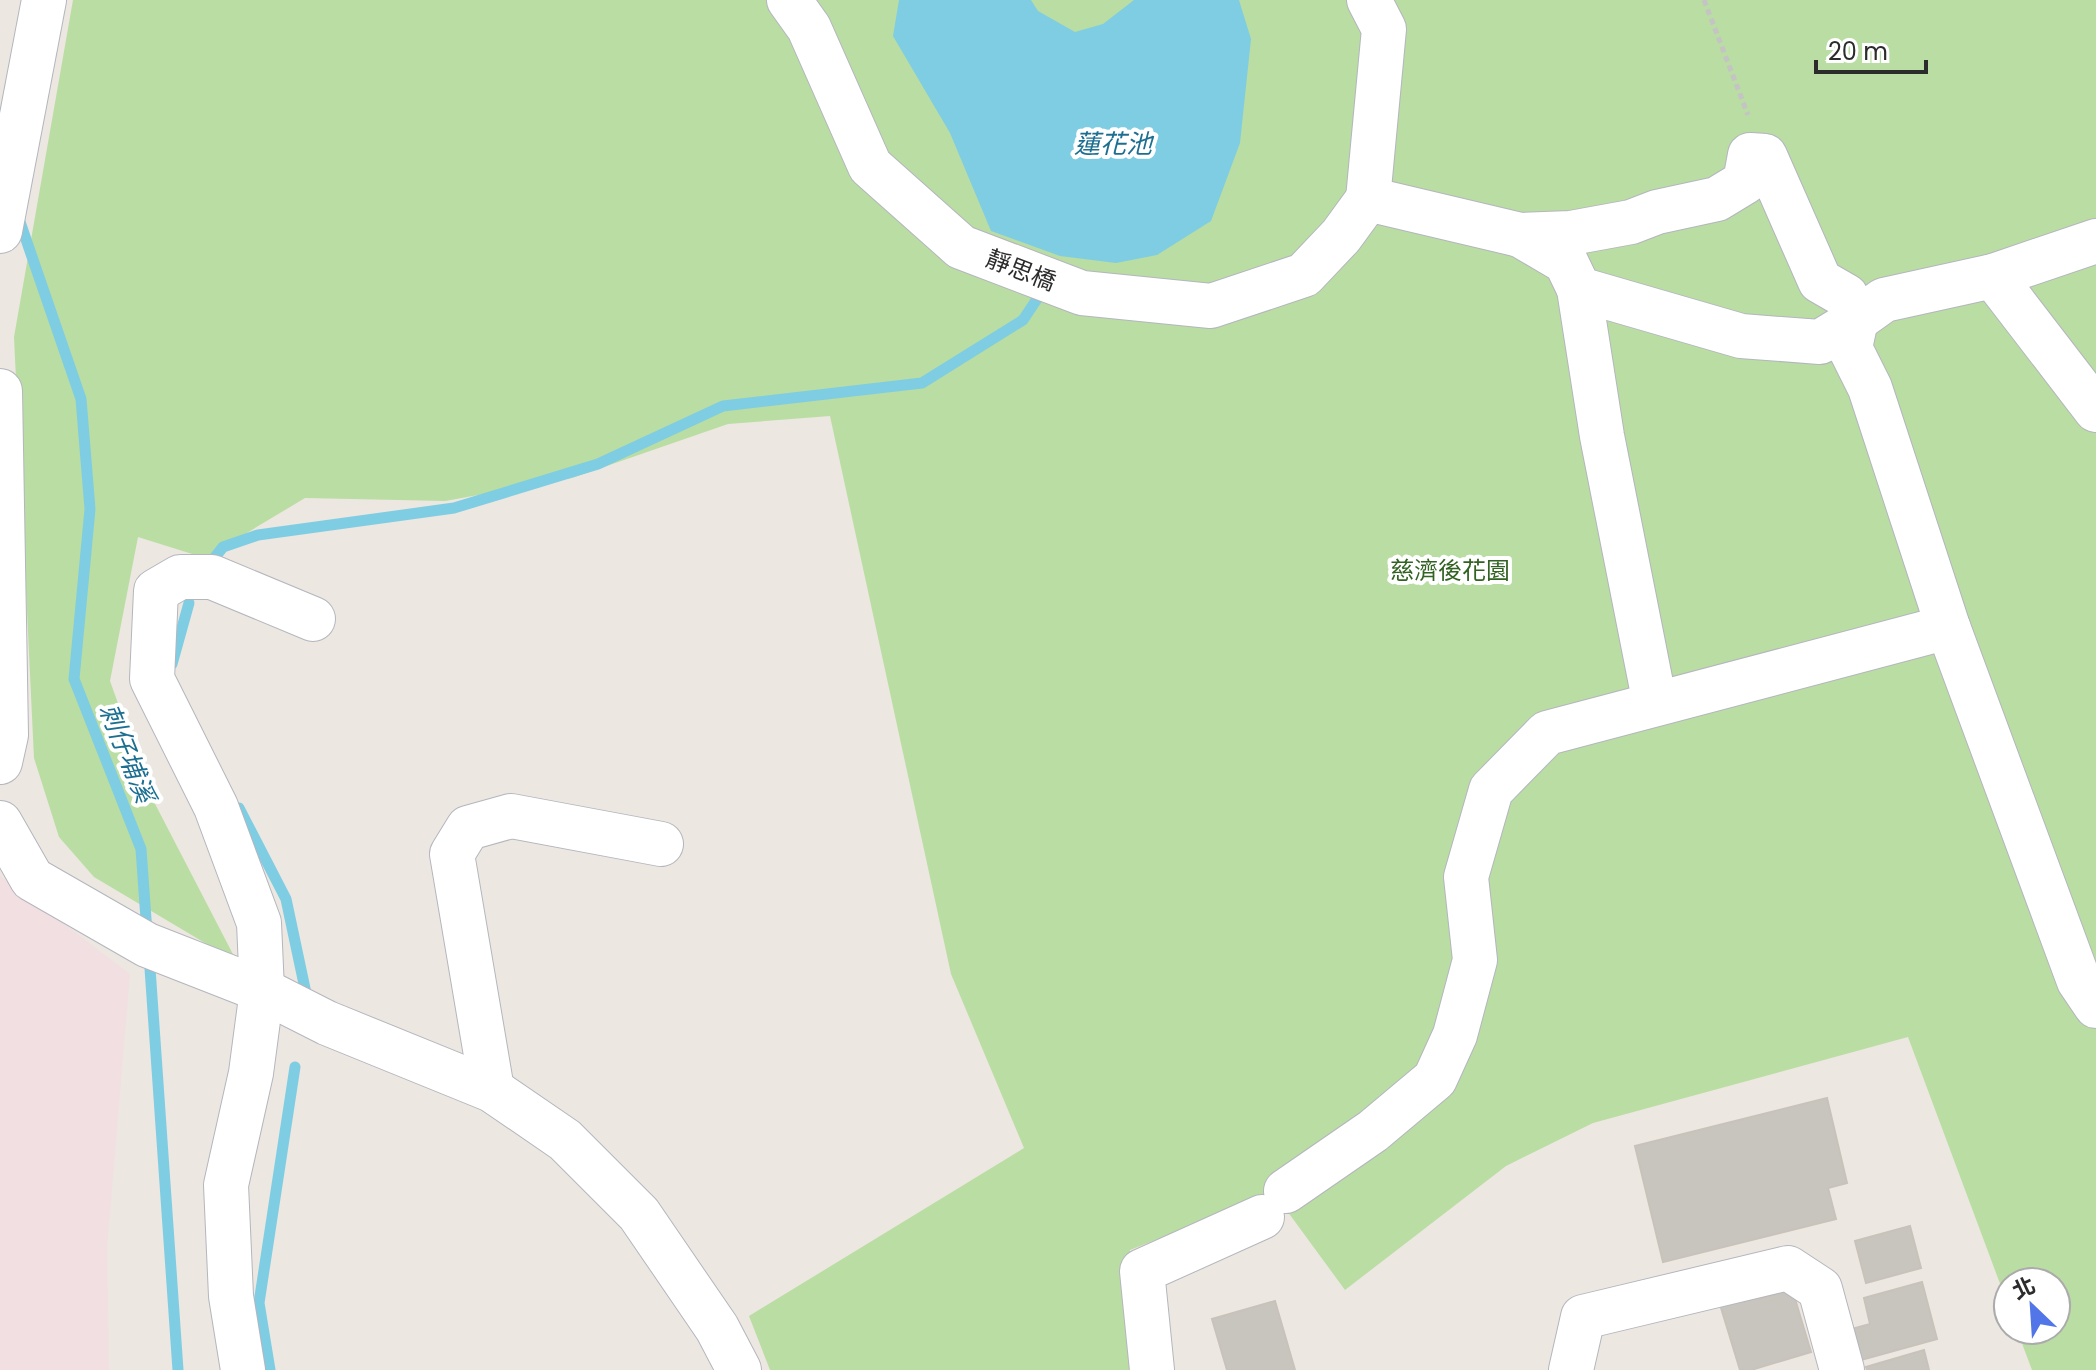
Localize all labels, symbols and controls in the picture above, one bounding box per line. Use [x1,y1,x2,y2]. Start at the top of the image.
scale bar [1816,24,1926,74]
text: 20 m [1828,35,1888,68]
water label: 蓮花池 [1074,126,1155,162]
street label: 靜思橋 [981,242,1061,298]
park label: 慈濟後花園 [1390,554,1510,587]
water label: 刺仔埔溪 [91,698,165,812]
north arrow [1992,1266,2072,1346]
text: 北 [2007,1270,2040,1307]

